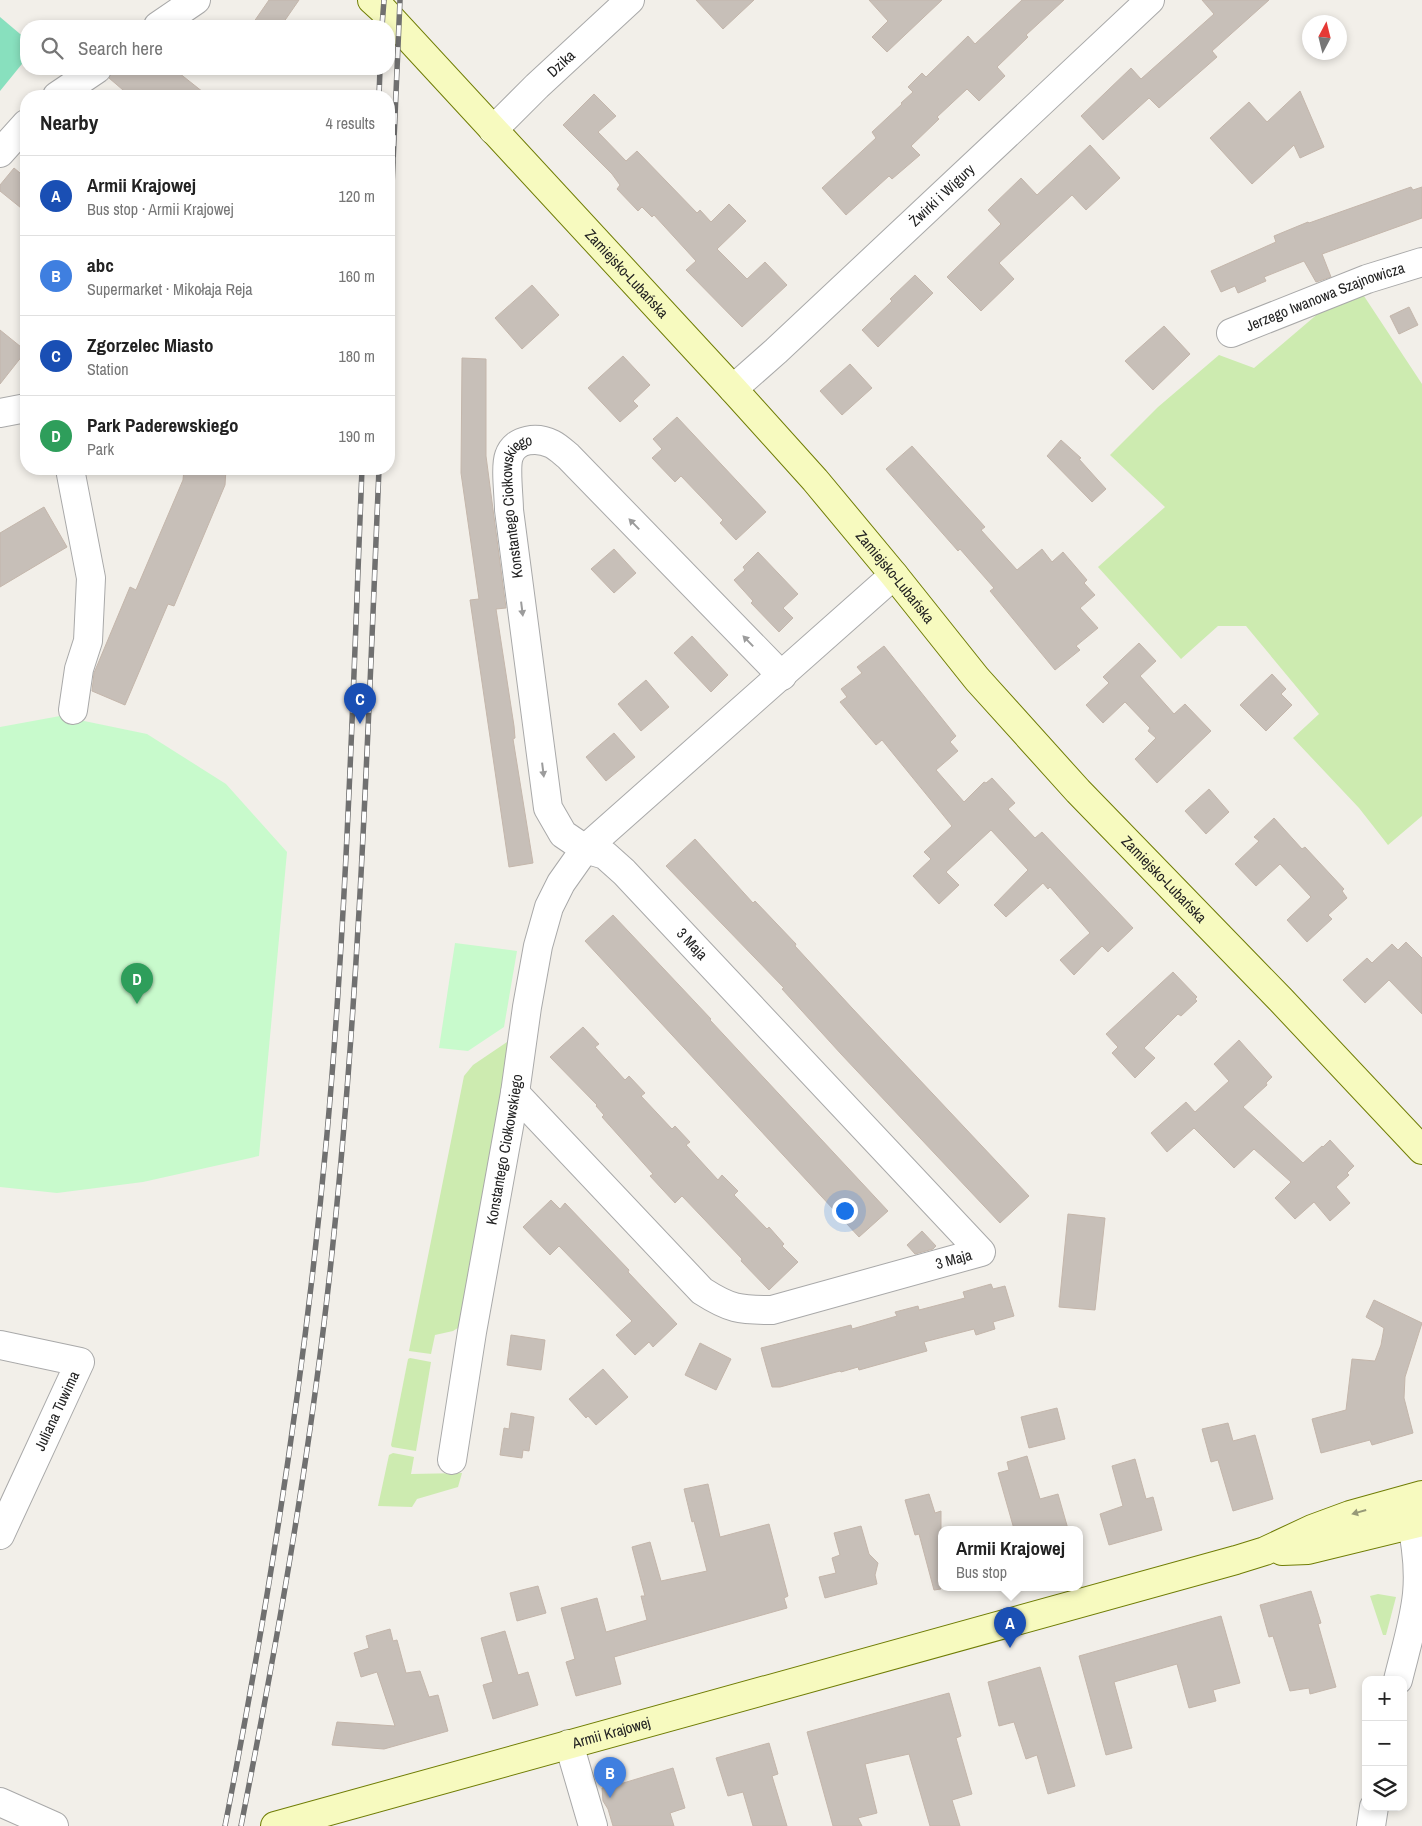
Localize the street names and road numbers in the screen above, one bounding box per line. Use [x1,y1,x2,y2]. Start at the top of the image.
street label: Dzika [542,45,580,82]
street label: Żwirki i Wigury [904,158,980,231]
street label: Zamiejsko-Lubańska [581,224,674,323]
street label: Jerzego Iwanowa Szajnowicza [1243,257,1407,336]
street label: Konstantego Ciołkowskiego [496,429,534,579]
street label: Zamiejsko-Lubańska [851,526,940,628]
street label: Zamiejsko-Lubańska [1117,831,1212,928]
street label: 3 Maja [672,923,713,964]
street label: Konstantego Ciołkowskiego [481,1073,528,1226]
street label: 3 Maja [933,1244,974,1274]
street label: Juliana Tuwima [29,1367,84,1454]
street label: Armii Krajowej [569,1712,653,1753]

